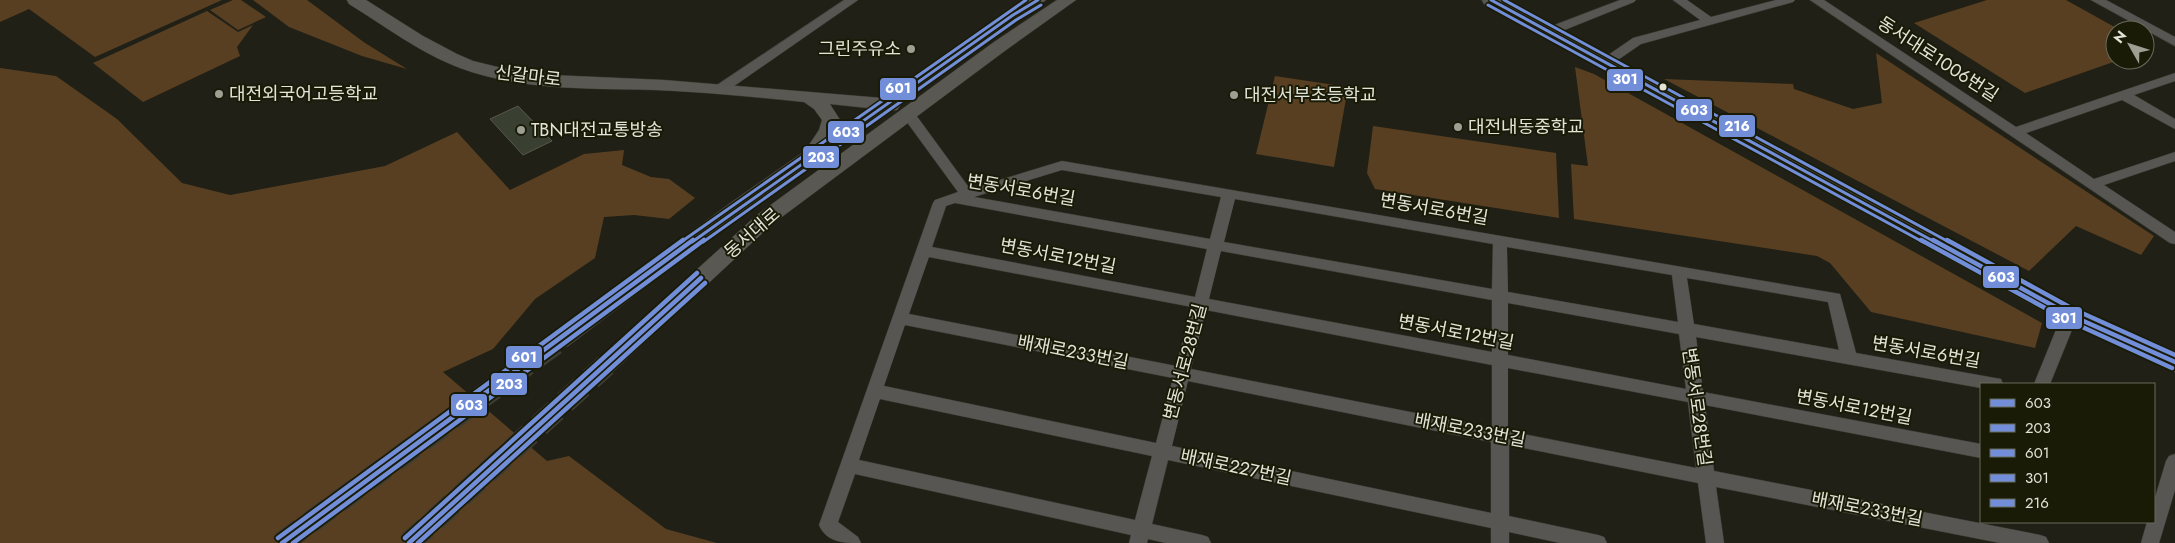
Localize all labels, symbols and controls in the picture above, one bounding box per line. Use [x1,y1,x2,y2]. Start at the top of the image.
street label: 동서대로1006번길 [1872,10,2004,108]
north arrow [2105,20,2155,70]
text: N [2109,26,2131,47]
place label: 그린주유소 [818,36,901,62]
marker: 그린주유소 [905,43,917,55]
street label: 신갈마로 [494,59,562,93]
line badge: 301 [1606,68,1644,92]
text: 301 [1612,69,1638,89]
line badge: 601 [879,77,917,101]
text: 601 [885,78,911,98]
place label: 대전외국어고등학교 [229,81,378,107]
place label: 대전서부초등학교 [1244,82,1376,108]
unlabelled marker [1658,82,1668,92]
marker: 대전외국어고등학교 [213,88,225,100]
marker: 대전서부초등학교 [1228,89,1240,101]
line badge: 603 [1675,98,1713,122]
text: 603 [1680,100,1708,120]
place label: 대전내동중학교 [1468,114,1584,140]
line badge: 216 [1718,114,1756,138]
text: 216 [1724,116,1750,136]
place label: TBN대전교통방송 [531,117,663,143]
line badge: 603 [827,120,865,144]
marker: 대전내동중학교 [1452,121,1464,133]
text: 603 [832,122,860,142]
marker: TBN대전교통방송 [515,124,527,136]
line badge: 203 [802,145,840,169]
text: 203 [807,147,835,167]
street label: 변동서로6번길 [965,168,1077,212]
street label: 변동서로6번길 [1378,187,1490,231]
street label: 동서대로 [718,201,786,265]
street label: 변동서로12번길 [998,232,1118,280]
line badge: 603 [1982,265,2020,289]
text: 603 [1987,267,2015,287]
street label: 변동서로28번길 [1157,301,1213,423]
line badge: 301 [2045,306,2083,330]
street label: 변동서로12번길 [1396,308,1516,356]
text: 301 [2051,308,2077,328]
street label: 배재로233번길 [1015,328,1131,376]
street label: 변동서로6번길 [1870,330,1982,374]
line badge: 601 [505,345,543,369]
street label: 변동서로28번길 [1676,346,1718,468]
text: 601 [511,347,537,367]
line badge: 203 [490,372,528,396]
text: 203 [495,374,523,394]
street label: 변동서로12번길 [1794,383,1914,431]
legend [1980,383,2155,523]
text: 603 [2025,392,2051,414]
line badge: 603 [450,393,488,417]
text: 603 [455,395,483,415]
street label: 배재로233번길 [1412,406,1528,454]
text: 203 [2025,417,2051,439]
text: 601 [2025,442,2049,464]
street label: 배재로227번길 [1178,443,1294,491]
text: 301 [2025,467,2049,489]
street label: 배재로233번길 [1809,485,1925,533]
text: 216 [2025,492,2049,514]

